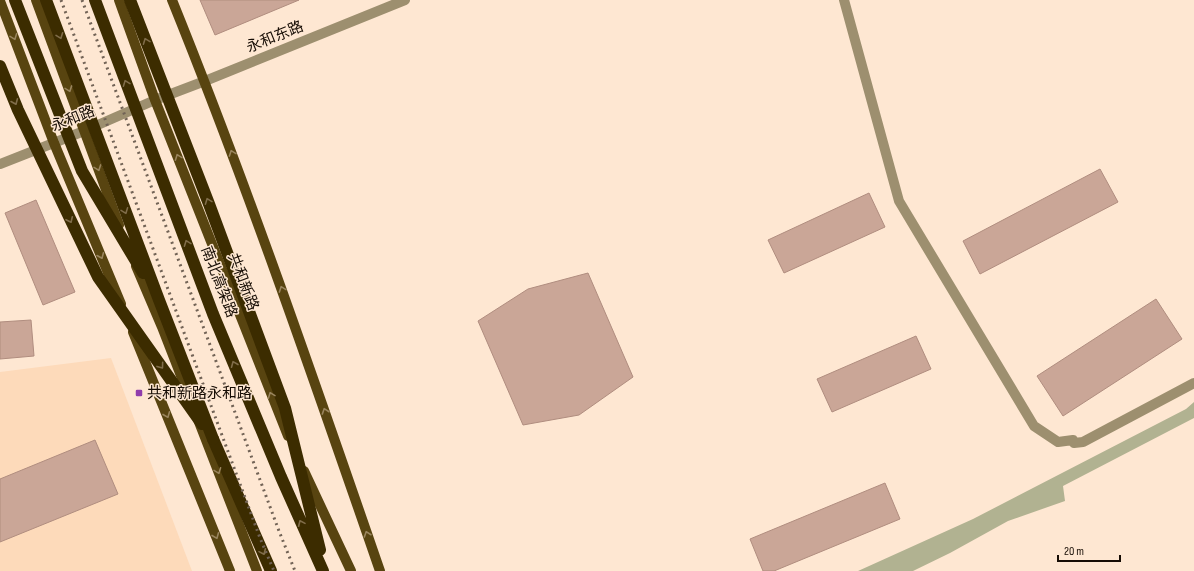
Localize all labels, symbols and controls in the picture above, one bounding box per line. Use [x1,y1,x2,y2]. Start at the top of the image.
street label: 永和东路 [244,17,306,57]
one-way arrow [55,33,64,40]
one-way arrow [9,34,17,41]
one-way arrow [142,37,150,44]
one-way arrow [123,79,131,86]
one-way arrow [64,86,72,93]
one-way arrow [10,98,18,106]
street label: 永和路 [49,102,97,136]
one-way arrow [228,150,236,157]
one-way arrow [174,153,182,160]
one-way arrow [93,164,101,171]
one-way arrow [204,197,212,204]
one-way arrow [121,207,129,214]
one-way arrow [65,216,73,223]
one-way arrow [183,240,191,247]
street label: 南北高架路 [197,244,241,320]
street label: 共和新路 [223,251,263,313]
one-way arrow [97,253,105,260]
one-way arrow [278,285,286,292]
one-way arrow [156,361,163,368]
one-way arrow [231,361,239,368]
place label: 共和新路永和路 [147,384,252,403]
marker: 共和新路永和路 [134,388,144,398]
one-way arrow [268,392,276,399]
one-way arrow [321,408,329,415]
one-way arrow [163,411,171,418]
one-way arrow [213,467,221,474]
one-way arrow [298,519,306,526]
one-way arrow [211,531,219,539]
one-way arrow [363,531,372,538]
scale bar [1058,537,1120,563]
text: 20 m [1064,544,1084,559]
one-way arrow [258,548,266,555]

